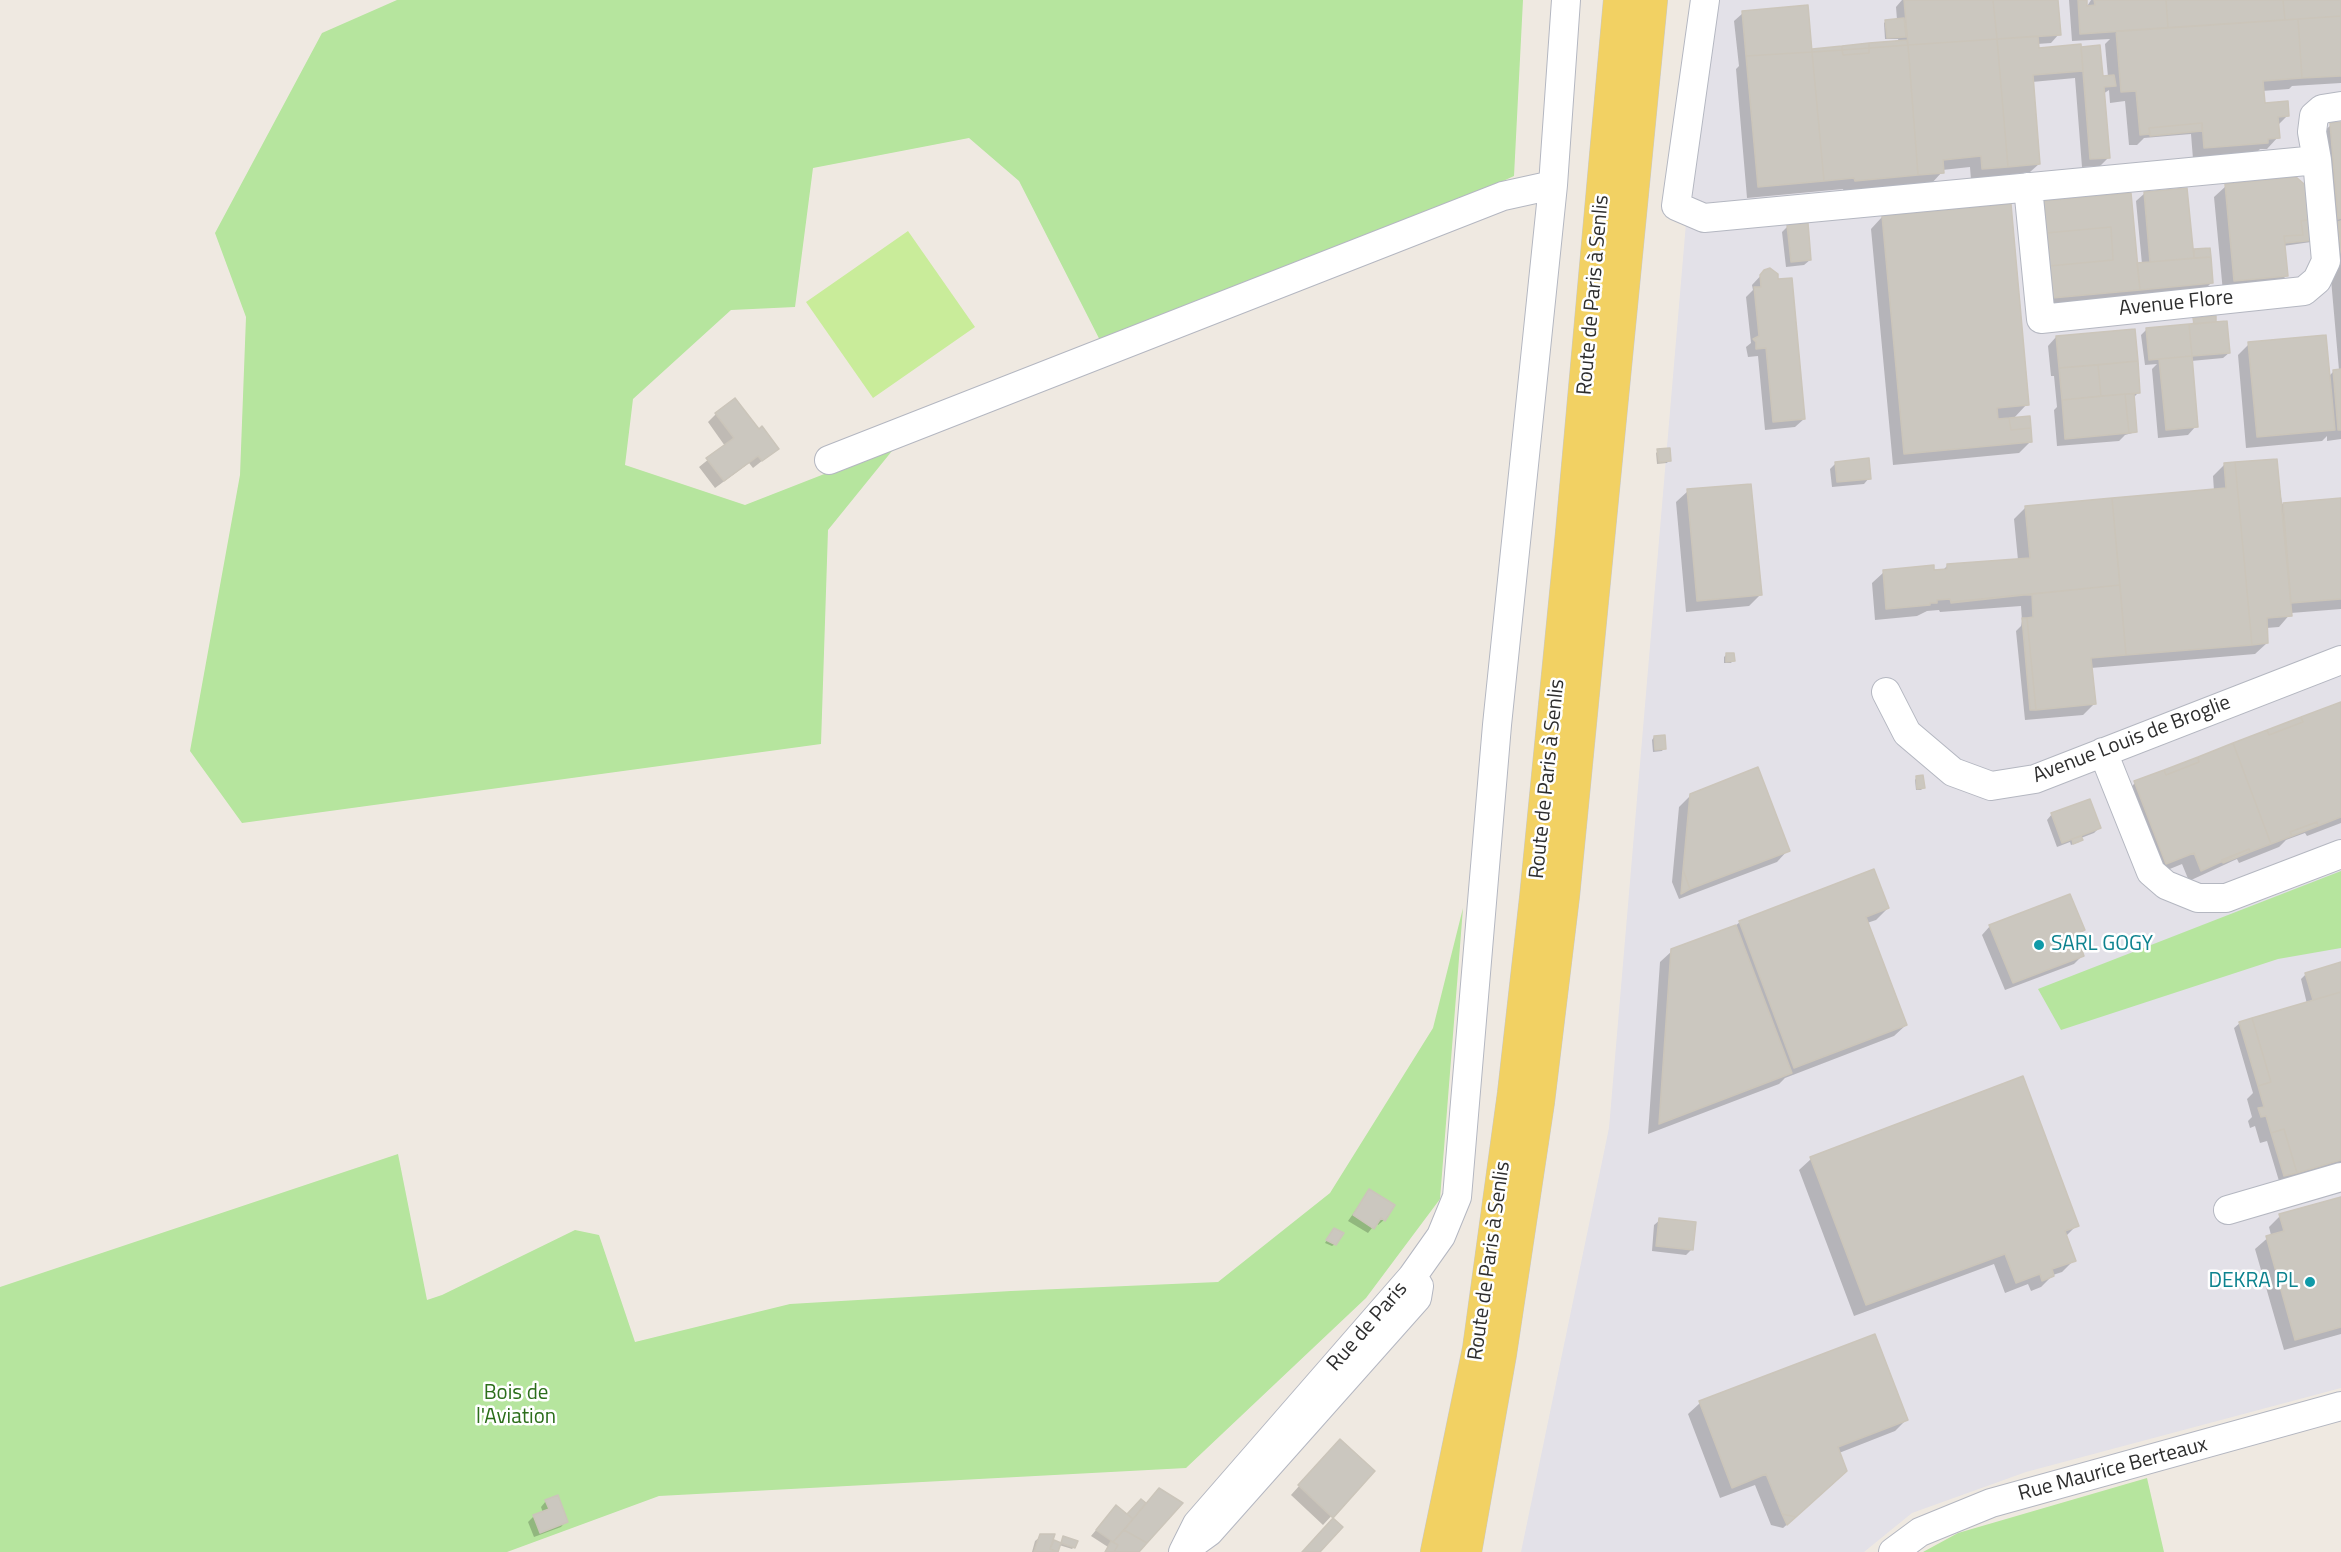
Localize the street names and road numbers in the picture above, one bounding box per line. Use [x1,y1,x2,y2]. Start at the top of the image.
street label: Route de Paris à Senlis [1573,194,1615,396]
street label: Avenue Flore [2118,285,2234,323]
street label: Route de Paris à Senlis [1525,678,1571,880]
street label: Avenue Louis de Broglie [2030,691,2234,789]
street label: Route de Paris à Senlis [1464,1160,1516,1362]
street label: Rue de Paris [1322,1277,1414,1377]
street label: Rue Maurice Berteaux [2016,1433,2210,1507]

